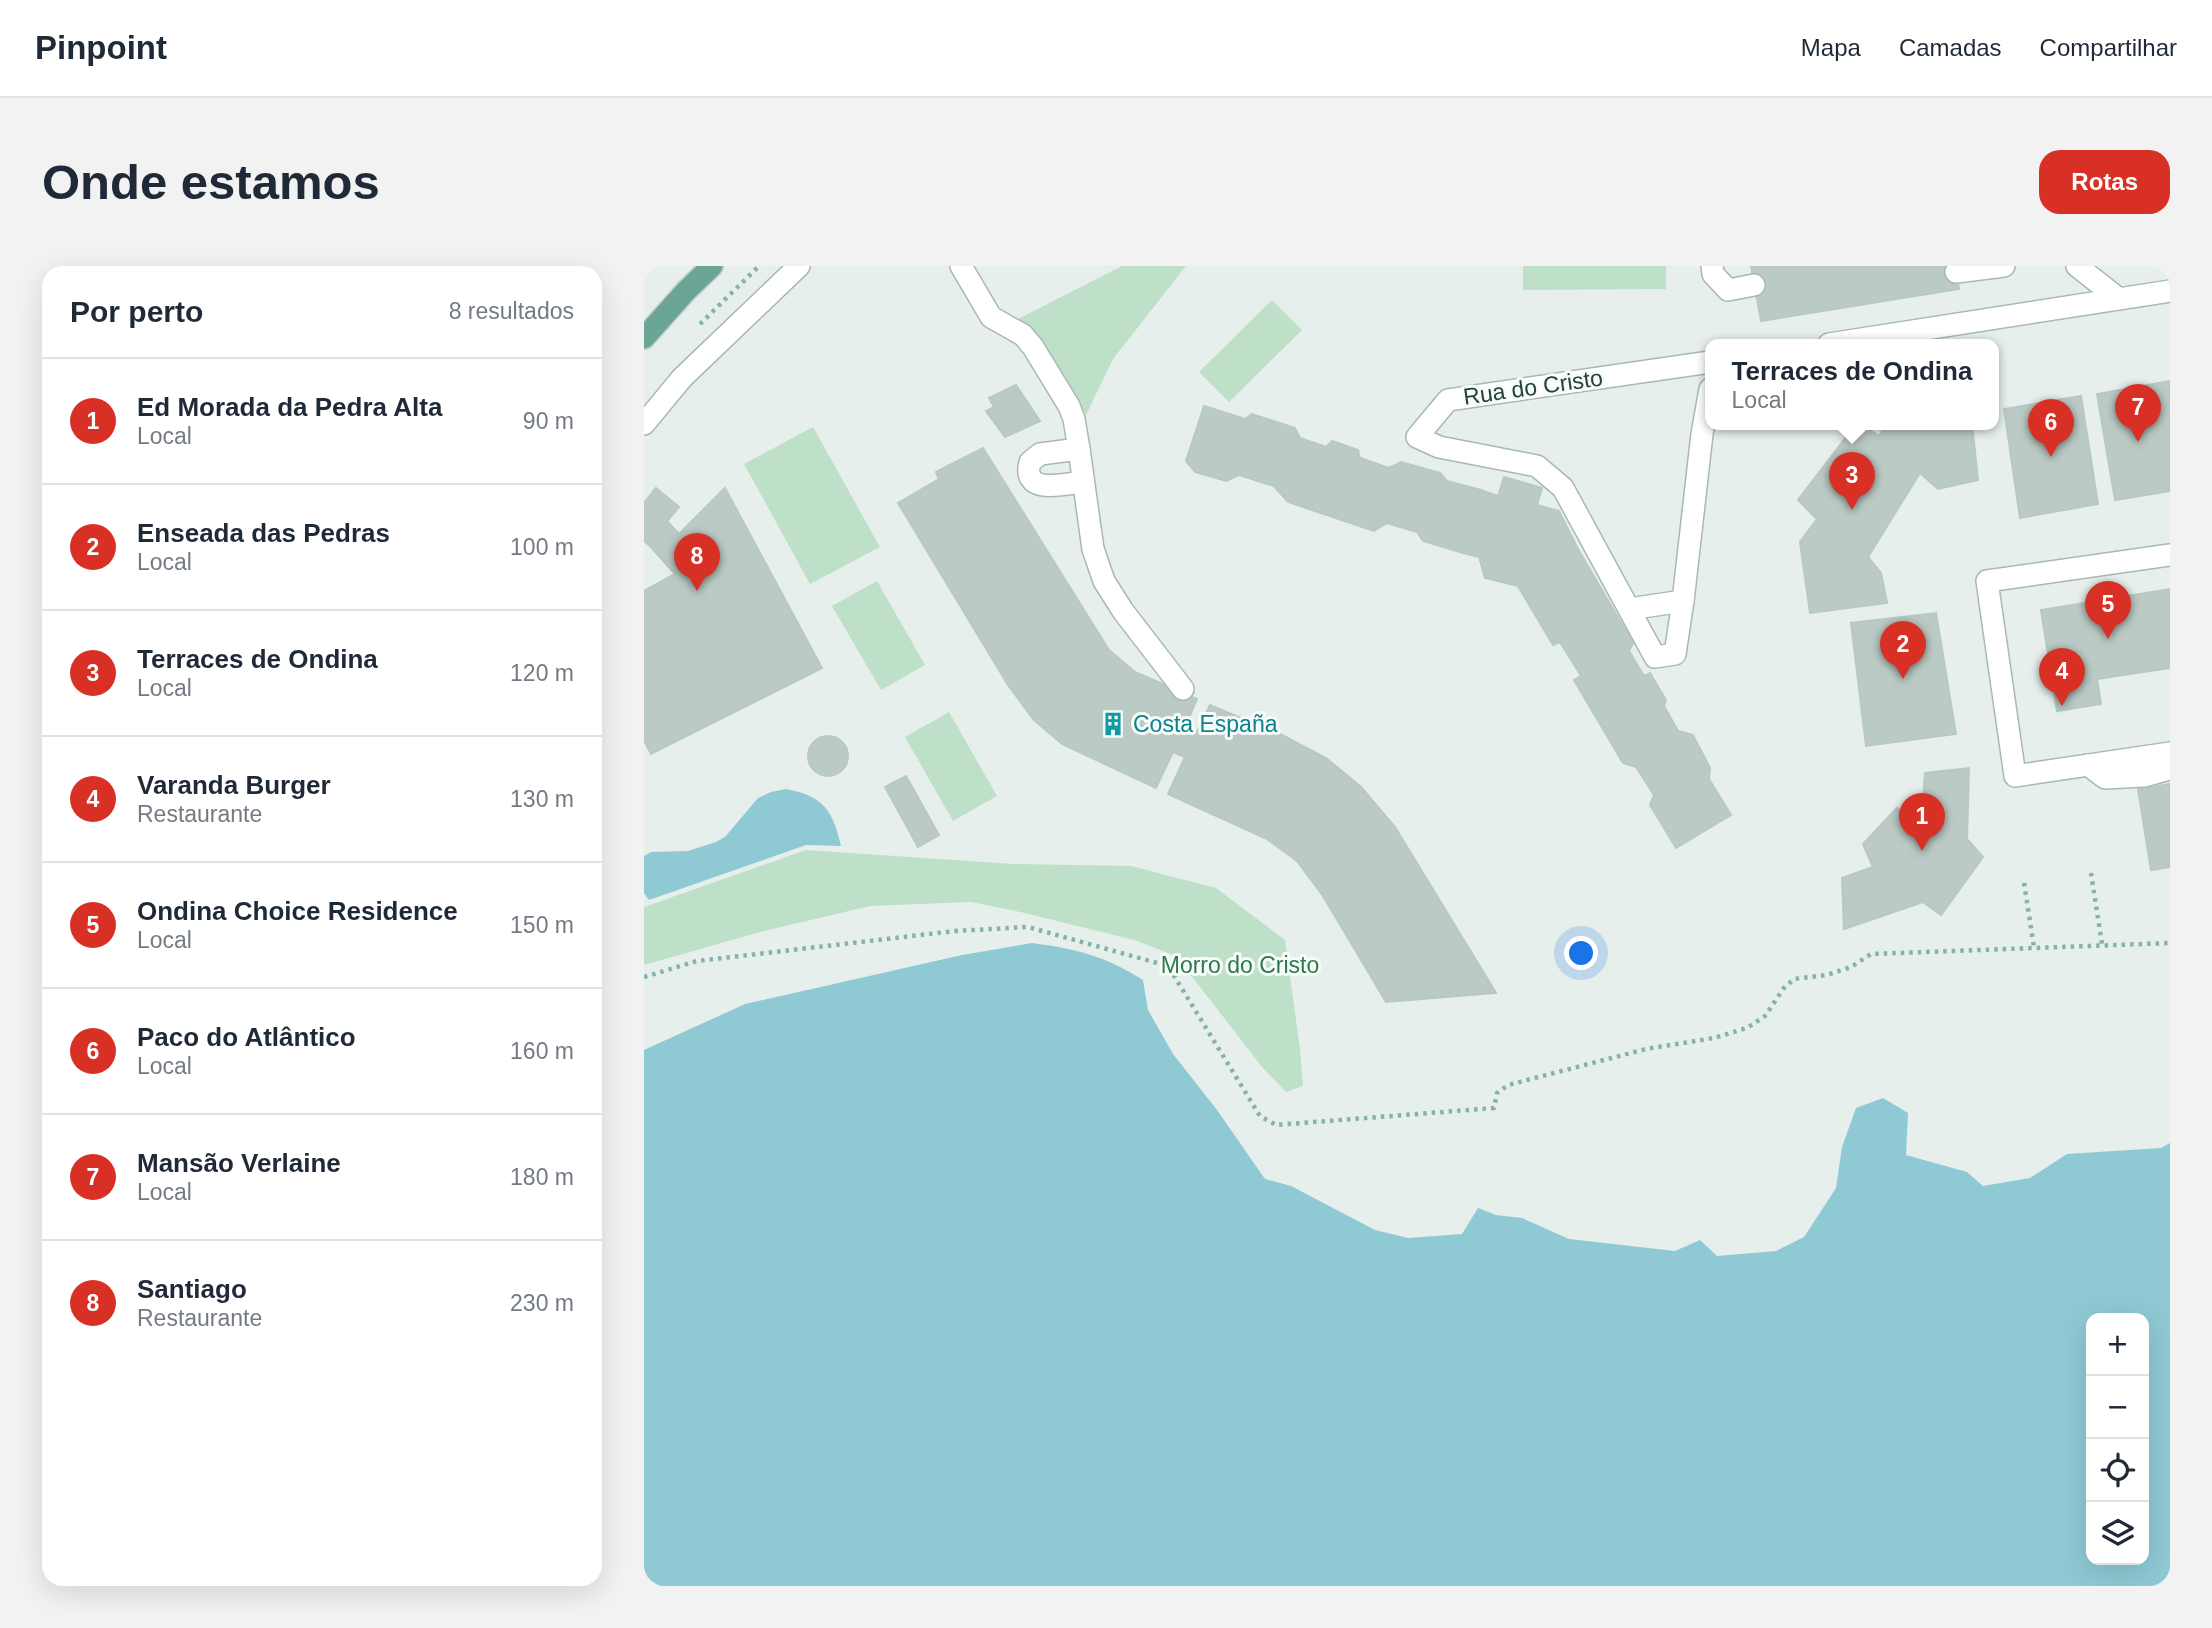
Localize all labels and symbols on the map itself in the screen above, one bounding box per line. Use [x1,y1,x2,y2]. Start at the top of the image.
street label: Rua do Cristo [1462,364,1604,410]
pin: 7 [2115,384,2161,442]
pin: 6 [2028,399,2074,457]
pin: 3 [1829,452,1875,510]
pin: 8 [674,533,720,591]
pin: 5 [2085,581,2131,639]
pin: 2 [1880,621,1926,679]
pin: 4 [2039,648,2085,706]
building icon: Costa España [1099,710,1127,738]
place label: Costa España [1133,711,1278,737]
pin: 1 [1899,793,1945,851]
your location [1564,936,1598,970]
park label: Morro do Cristo [1161,952,1319,978]

